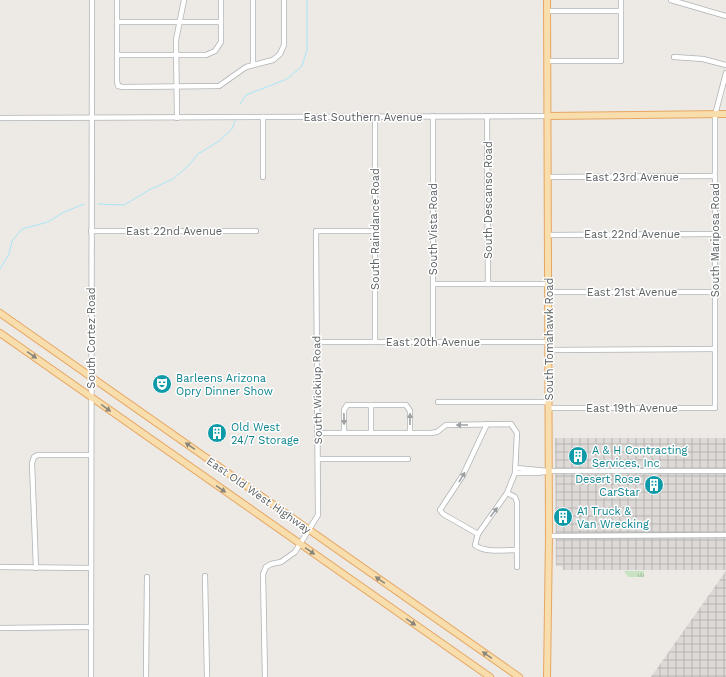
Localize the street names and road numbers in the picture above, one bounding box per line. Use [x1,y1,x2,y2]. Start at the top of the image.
street label: East Southern Avenue [303,111,423,124]
street label: South Descanso Road [482,141,495,259]
street label: South Raindance Road [369,168,382,290]
street label: East 23rd Avenue [585,171,679,184]
street label: South Vista Road [427,183,440,275]
street label: South Mariposa Road [709,183,722,297]
street label: East 22nd Avenue [126,225,222,238]
street label: East 22nd Avenue [584,228,680,241]
street label: South Tomahawk Road [543,278,556,400]
street label: East 21st Avenue [587,286,677,299]
street label: South Cortez Road [85,287,98,389]
street label: South Wickiup Road [310,336,325,444]
street label: East 20th Avenue [386,336,480,349]
street label: East 19th Avenue [586,402,678,415]
street label: East Old West Highway [204,454,314,537]

